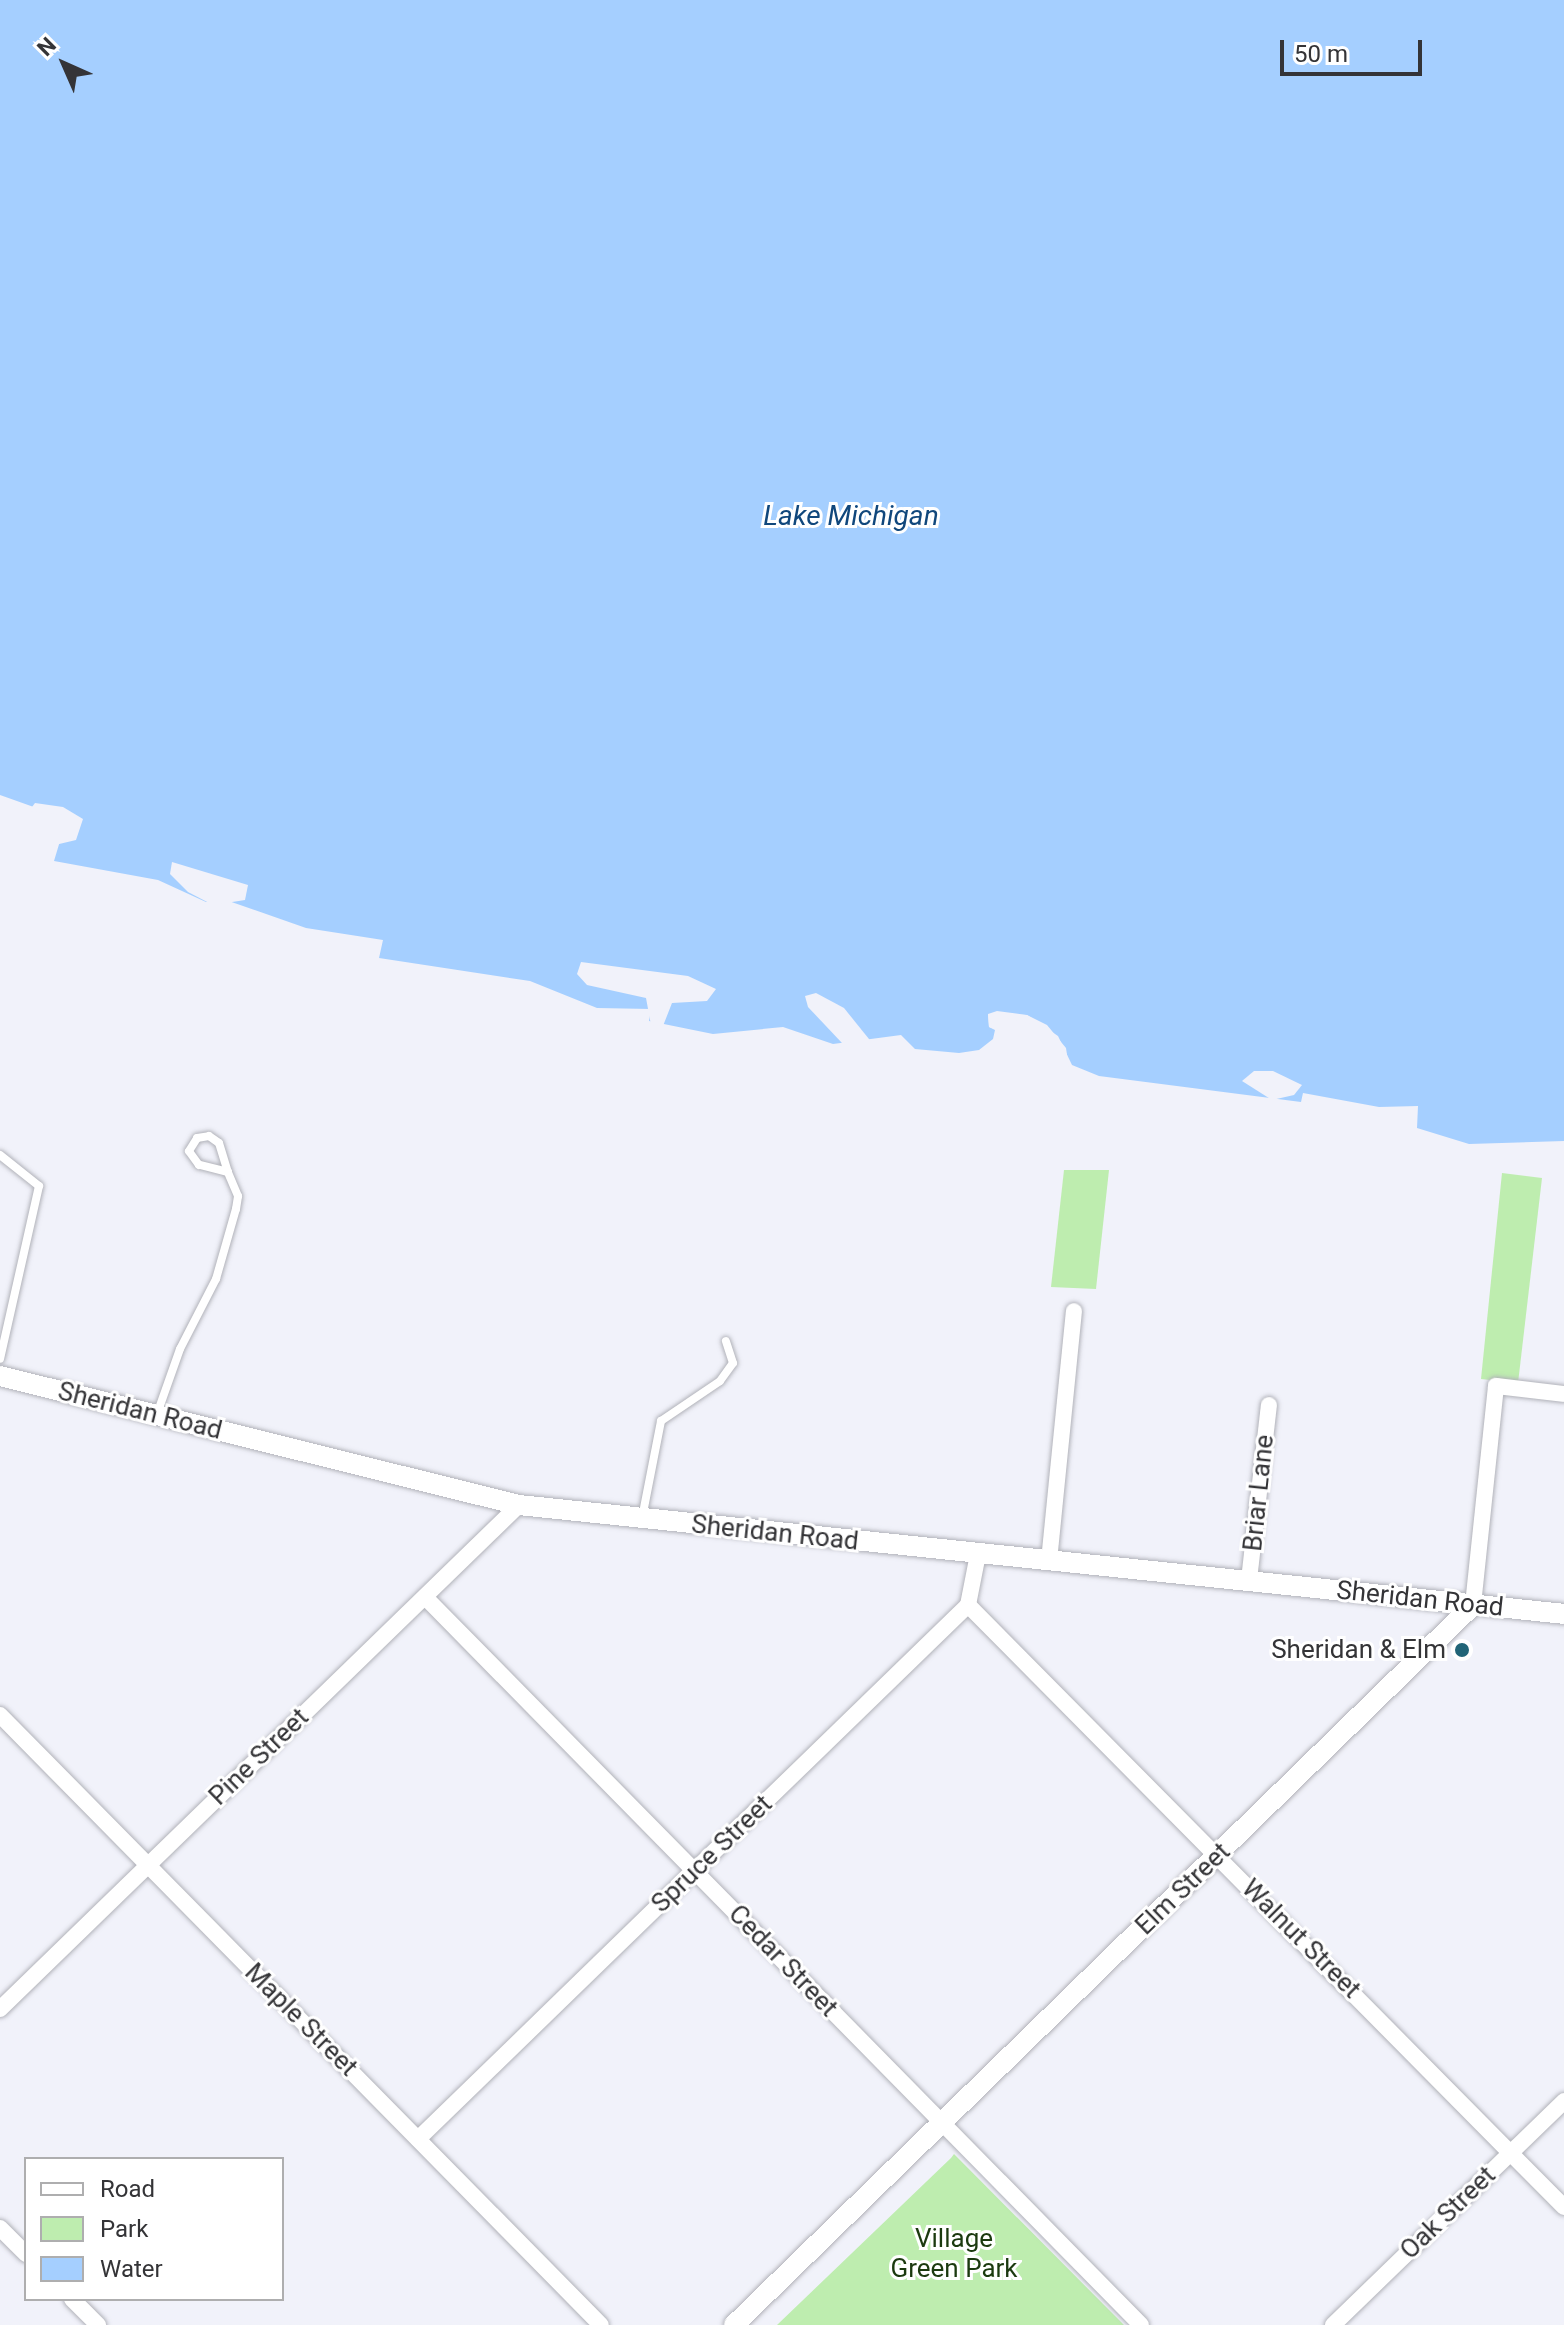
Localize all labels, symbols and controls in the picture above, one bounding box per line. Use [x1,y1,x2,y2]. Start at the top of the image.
north arrow [24,24,104,104]
scale bar [1284,24,1426,74]
text: N [32,32,61,61]
text: 50 m [1294,40,1348,68]
water label: Lake Michigan [763,499,939,533]
street label: Sheridan Road [55,1376,225,1446]
street label: Briar Lane [1237,1433,1281,1553]
street label: Sheridan Road [690,1509,860,1557]
street label: Sheridan Road [1335,1575,1505,1623]
place label: Sheridan & Elm [1271,1634,1446,1666]
marker: Sheridan & Elm [1453,1641,1471,1659]
street label: Pine Street [203,1702,315,1812]
street label: Spruce Street [645,1789,779,1919]
street label: Elm Street [1129,1836,1237,1942]
street label: Walnut Street [1235,1873,1367,2005]
street label: Cedar Street [722,1899,844,2023]
street label: Maple Street [238,1957,364,2083]
legend [24,2157,284,2301]
street label: Oak Street [1394,2160,1502,2266]
text: Road [100,2175,155,2203]
text: Park [100,2215,148,2243]
park label: Village Green Park [890,2223,1018,2284]
text: Water [100,2255,163,2283]

